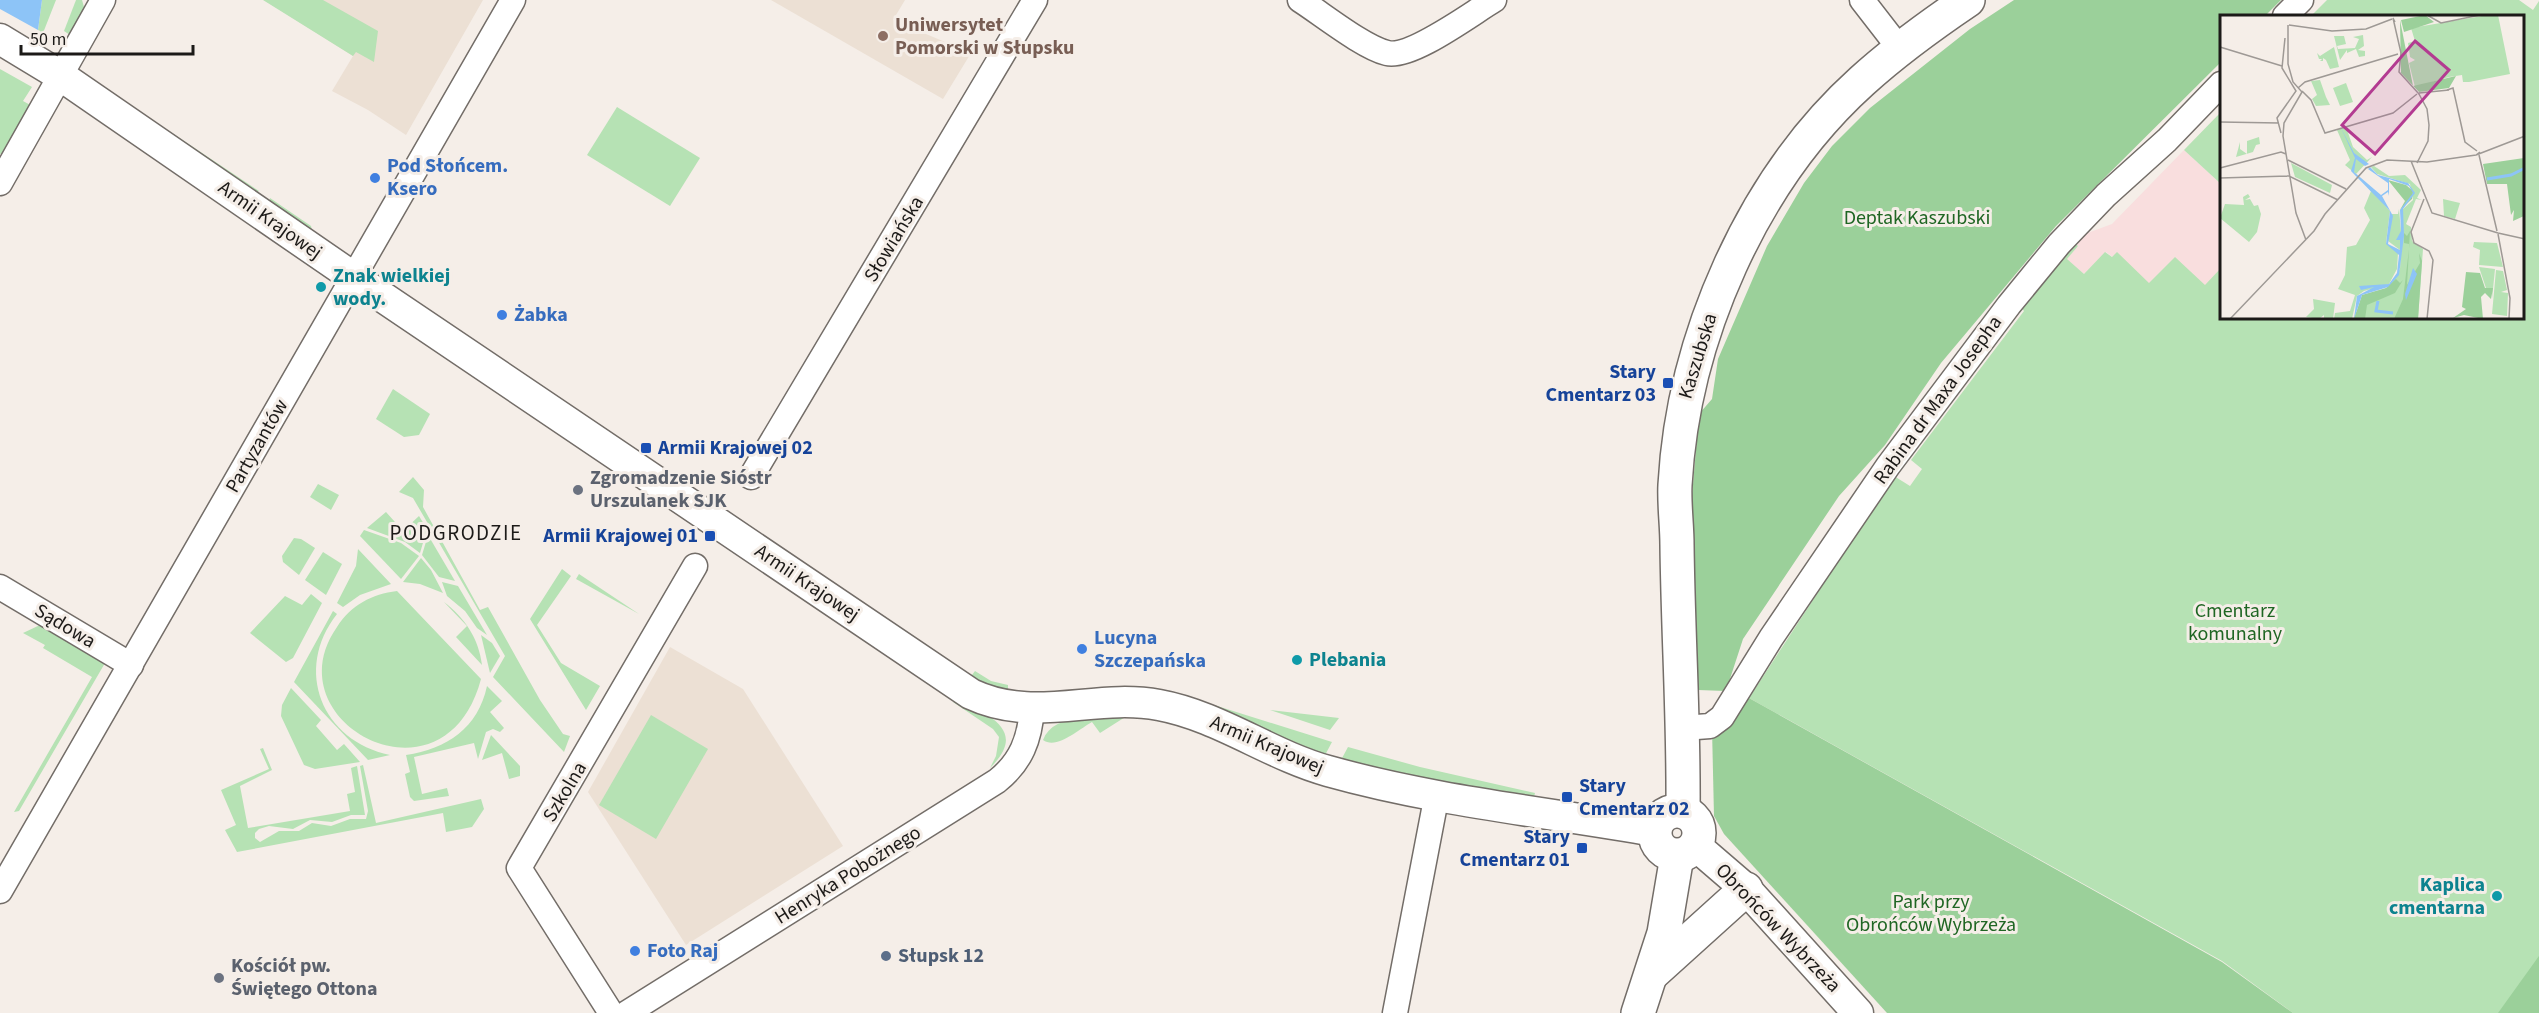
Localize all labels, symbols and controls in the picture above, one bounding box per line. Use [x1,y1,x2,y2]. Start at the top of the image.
place label: Uniwersytet Pomorski w Słupsku [895,11,1074,62]
inset map [2220,15,2524,320]
scale bar [21,18,194,56]
text: 50 m [30,27,66,52]
marker: Uniwersytet Pomorski w Słupsku [876,29,890,43]
place label: Pod Słońcem. Ksero [387,152,508,203]
marker: Pod Słońcem. Ksero [368,171,382,185]
street label: Armii Krajowej [212,174,328,266]
street label: Słowiańska [857,191,931,287]
park label: Deptak Kaszubski [1844,204,1990,232]
place label: Znak wielkiej wody. [333,262,450,313]
marker: Znak wielkiej wody. [314,280,328,294]
place label: Żabka [514,301,568,329]
marker: Żabka [495,308,509,322]
street label: Kaszubska [1672,310,1724,402]
street label: Rabina dr Maxa Josepha [1867,310,2009,490]
place label: Stary Cmentarz 03 [1546,358,1657,409]
marker: Stary Cmentarz 03 [1661,376,1675,390]
street label: Partyzantów [219,394,295,498]
place label: Armii Krajowej 02 [657,434,813,462]
marker: Armii Krajowej 02 [639,441,653,455]
place label: Zgromadzenie Sióstr Urszulanek SJK [590,464,772,515]
marker: Zgromadzenie Sióstr Urszulanek SJK [571,483,585,497]
district label: PODGRODZIE [390,518,523,548]
place label: Armii Krajowej 01 [542,522,698,550]
marker: Armii Krajowej 01 [703,529,717,543]
street label: Armii Krajowej [749,537,865,629]
street label: Sądowa [29,597,101,655]
park label: Cmentarz komunalny [2188,597,2283,648]
place label: Lucyna Szczepańska [1094,624,1206,675]
marker: Lucyna Szczepańska [1075,642,1089,656]
place label: Plebania [1309,646,1386,674]
marker: Plebania [1290,653,1304,667]
street label: Armii Krajowej [1206,708,1328,782]
street label: Szkolna [536,757,594,827]
place label: Stary Cmentarz 02 [1579,772,1690,823]
marker: Stary Cmentarz 02 [1560,790,1574,804]
street label: Henryka Pobożnego [769,819,927,931]
place label: Stary Cmentarz 01 [1460,823,1571,874]
marker: Stary Cmentarz 01 [1575,841,1589,855]
street label: Obrońców Wybrzeża [1709,857,1847,999]
place label: Kaplica cmentarna [2389,871,2485,922]
park label: Park przy Obrońców Wybrzeża [1846,888,2016,939]
marker: Kaplica cmentarna [2490,889,2504,903]
place label: Foto Raj [647,937,718,965]
place label: Słupsk 12 [898,942,984,970]
marker: Foto Raj [628,944,642,958]
marker: Słupsk 12 [879,949,893,963]
place label: Kościół pw. Świętego Ottona [231,952,378,1003]
marker: Kościół pw. Świętego Ottona [212,971,226,985]

